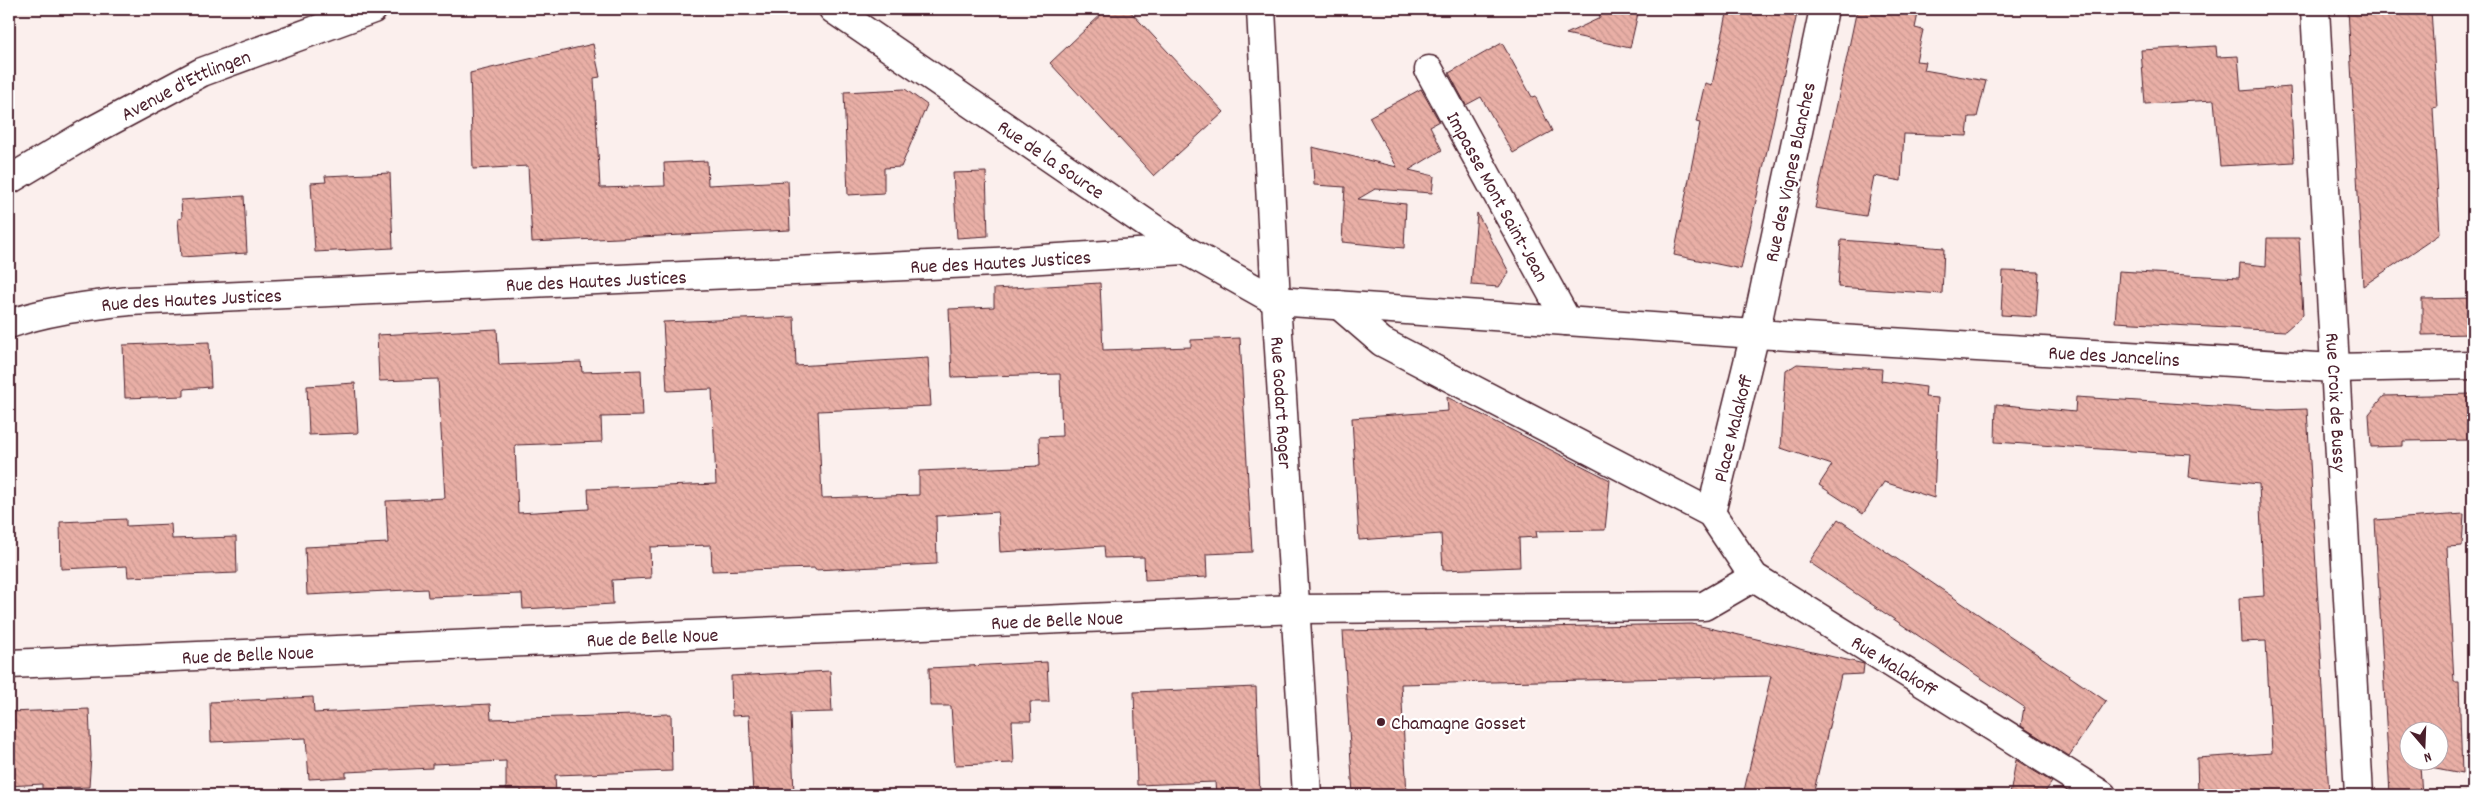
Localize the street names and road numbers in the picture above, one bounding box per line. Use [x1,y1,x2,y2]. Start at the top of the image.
street label: Avenue d'Ettlingen [117,44,255,130]
street label: Rue des Vignes Blanches [1759,80,1825,265]
street label: Impasse Mont Saint-Jean [1438,107,1554,288]
street label: Rue de la Source [991,115,1109,208]
street label: Rue des Hautes Justices [910,245,1092,283]
street label: Rue des Hautes Justices [505,265,687,301]
street label: Rue des Hautes Justices [100,283,283,321]
street label: Rue Croix de Bussy [2316,332,2352,474]
street label: Rue Godart Roger [1261,336,1298,470]
street label: Rue des Jancelins [2047,340,2181,376]
street label: Place Malakoff [1708,372,1762,486]
street label: Rue de Belle Noue [991,605,1124,639]
street label: Rue de Belle Noue [586,623,719,656]
street label: Rue Malakoff [1845,630,1942,706]
street label: Rue de Belle Noue [181,640,315,674]

